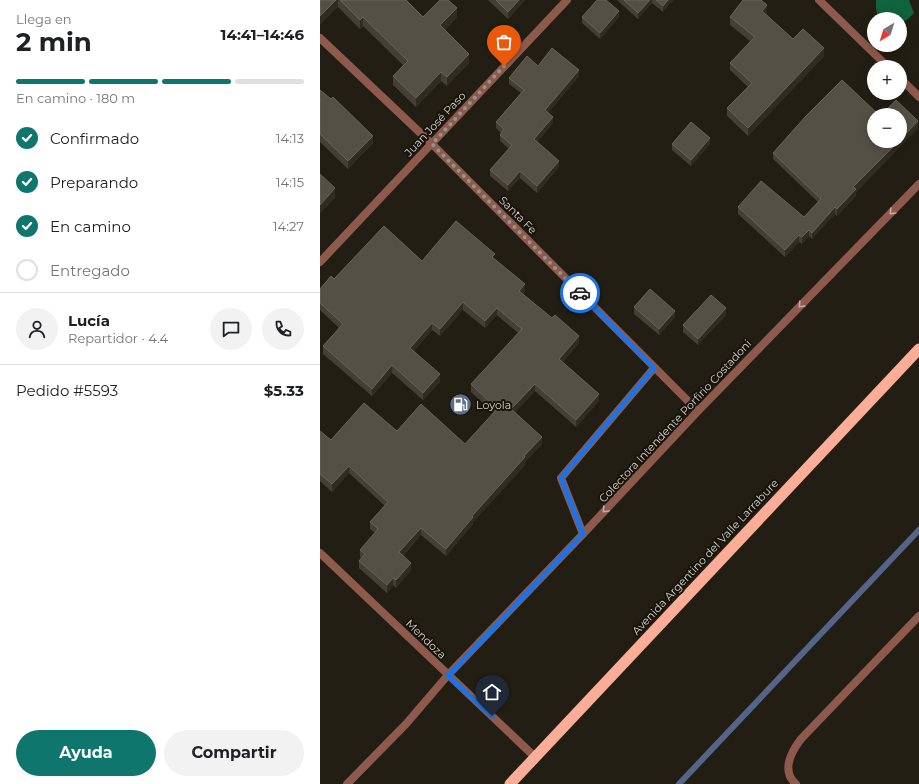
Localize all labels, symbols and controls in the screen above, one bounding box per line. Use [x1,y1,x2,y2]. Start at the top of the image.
text: Llega en [16,11,72,27]
north arrow [867,12,907,52]
map controls [867,12,907,148]
text: 14:41–14:46 [221,25,304,44]
pin [487,25,521,66]
text: 2 min [16,26,92,58]
icon: bag [493,31,515,53]
button: + [867,60,907,100]
street label: Juan José Paso [401,89,469,160]
text: En camino · 180 m [16,90,135,106]
button: − [867,108,907,148]
icon: check [16,127,38,149]
text: Confirmado [50,129,139,148]
text: 14:13 [276,130,304,146]
icon: check [16,171,38,193]
text: Preparando [50,173,138,192]
text: 14:15 [276,174,304,190]
street label: Santa Fe [496,193,540,237]
one-way arrow [889,207,897,215]
icon: check [16,215,38,237]
text: En camino [50,217,131,236]
text: 14:27 [273,218,304,234]
text: Entregado [50,261,130,280]
courier [560,273,600,313]
icon: car [569,282,591,304]
one-way arrow [798,300,806,308]
button: person [16,308,58,350]
button: chat [210,308,252,350]
button: phone [262,308,304,350]
text: Lucía [68,311,110,330]
text: Repartidor · 4.4 [68,330,168,346]
street label: Colectora Intendente Porfirio Costadoni [596,337,754,505]
text: Pedido #5593 [16,381,118,400]
text: $5.33 [264,381,304,400]
fuel station icon: Loyola [447,392,473,418]
place label: Loyola [476,398,511,412]
street label: Avenida Argentino del Valle Larrabure [629,476,781,638]
one-way arrow [602,505,610,513]
street label: Mendoza [403,616,449,662]
pin [475,675,509,716]
icon: home [481,681,503,703]
button: Ayuda [16,730,156,776]
button: Compartir [164,730,304,776]

